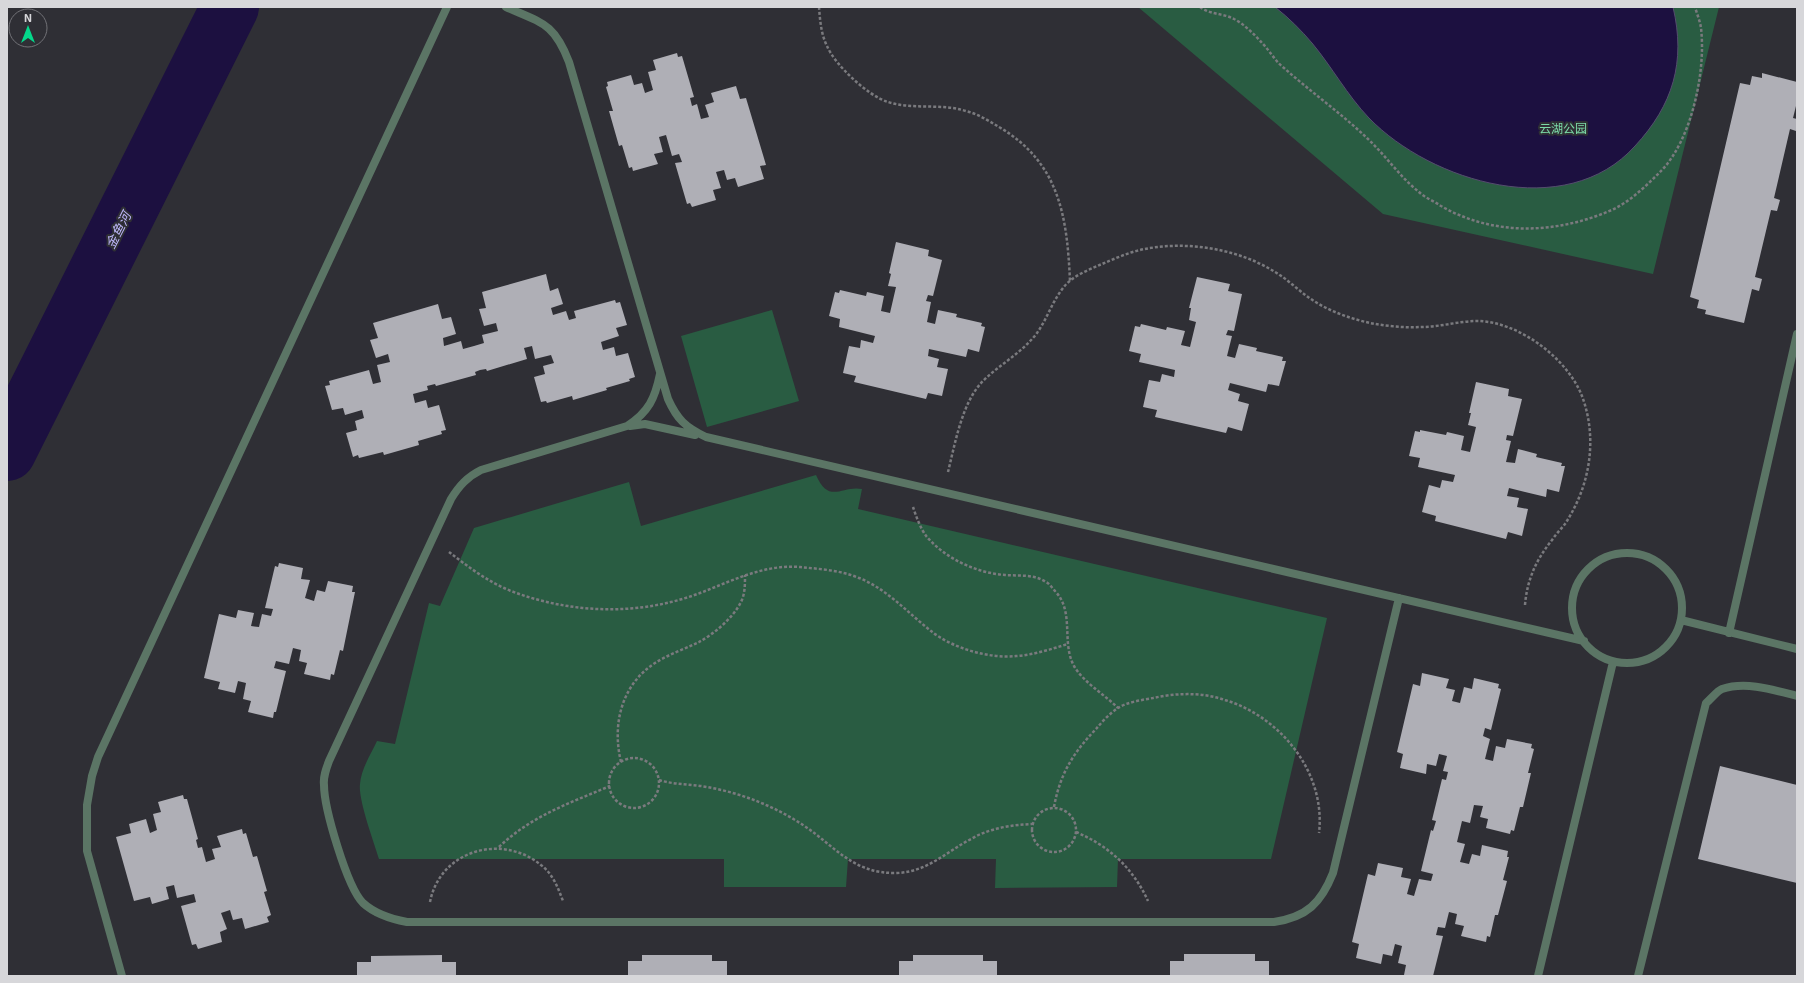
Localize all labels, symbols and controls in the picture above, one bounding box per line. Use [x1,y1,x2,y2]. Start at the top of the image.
north arrow [8,8,48,48]
text: N [24,11,32,24]
park label: 云湖公园 [1539,121,1587,135]
water label: 金鱼河 [102,206,135,251]

